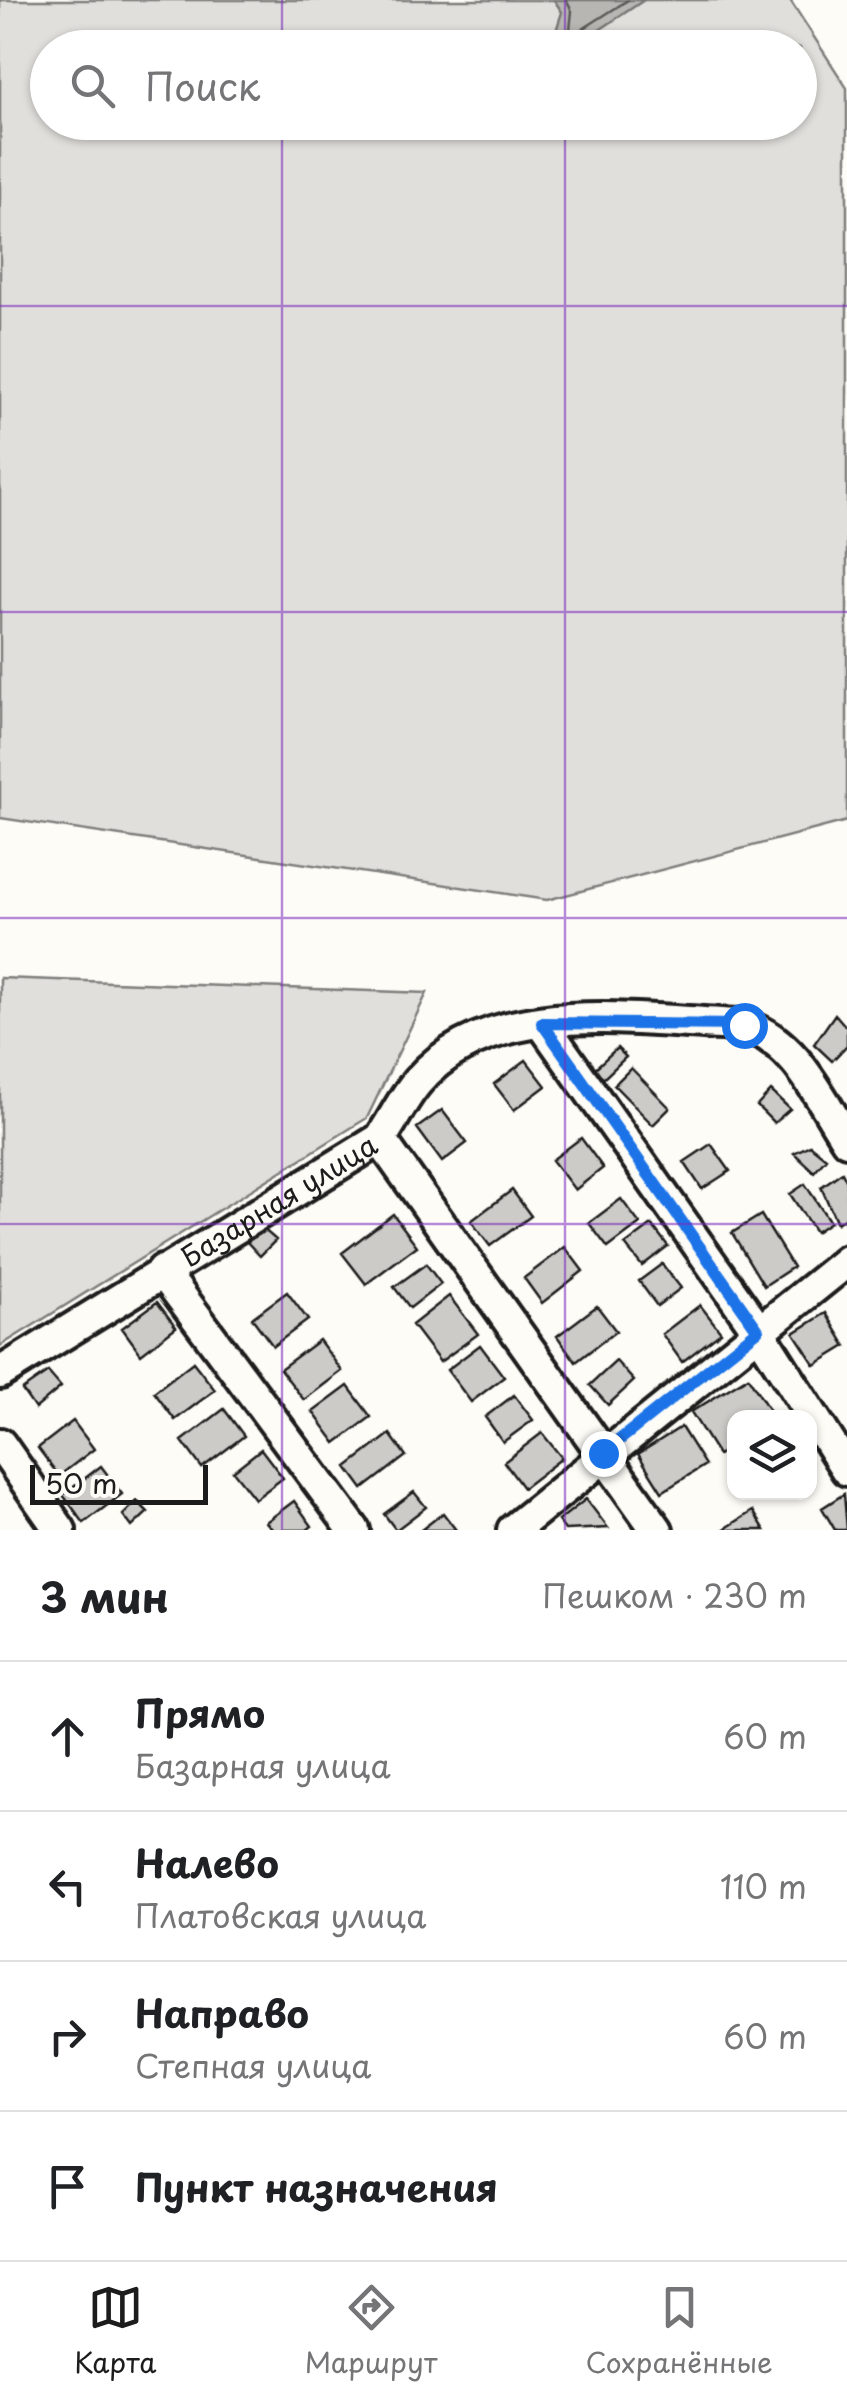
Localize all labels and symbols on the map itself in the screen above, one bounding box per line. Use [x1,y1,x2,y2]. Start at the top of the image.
route start [722,1003,768,1049]
street label: Базарная улица [172,1123,385,1277]
route end [581,1431,627,1477]
scale bar [30,1460,208,1504]

